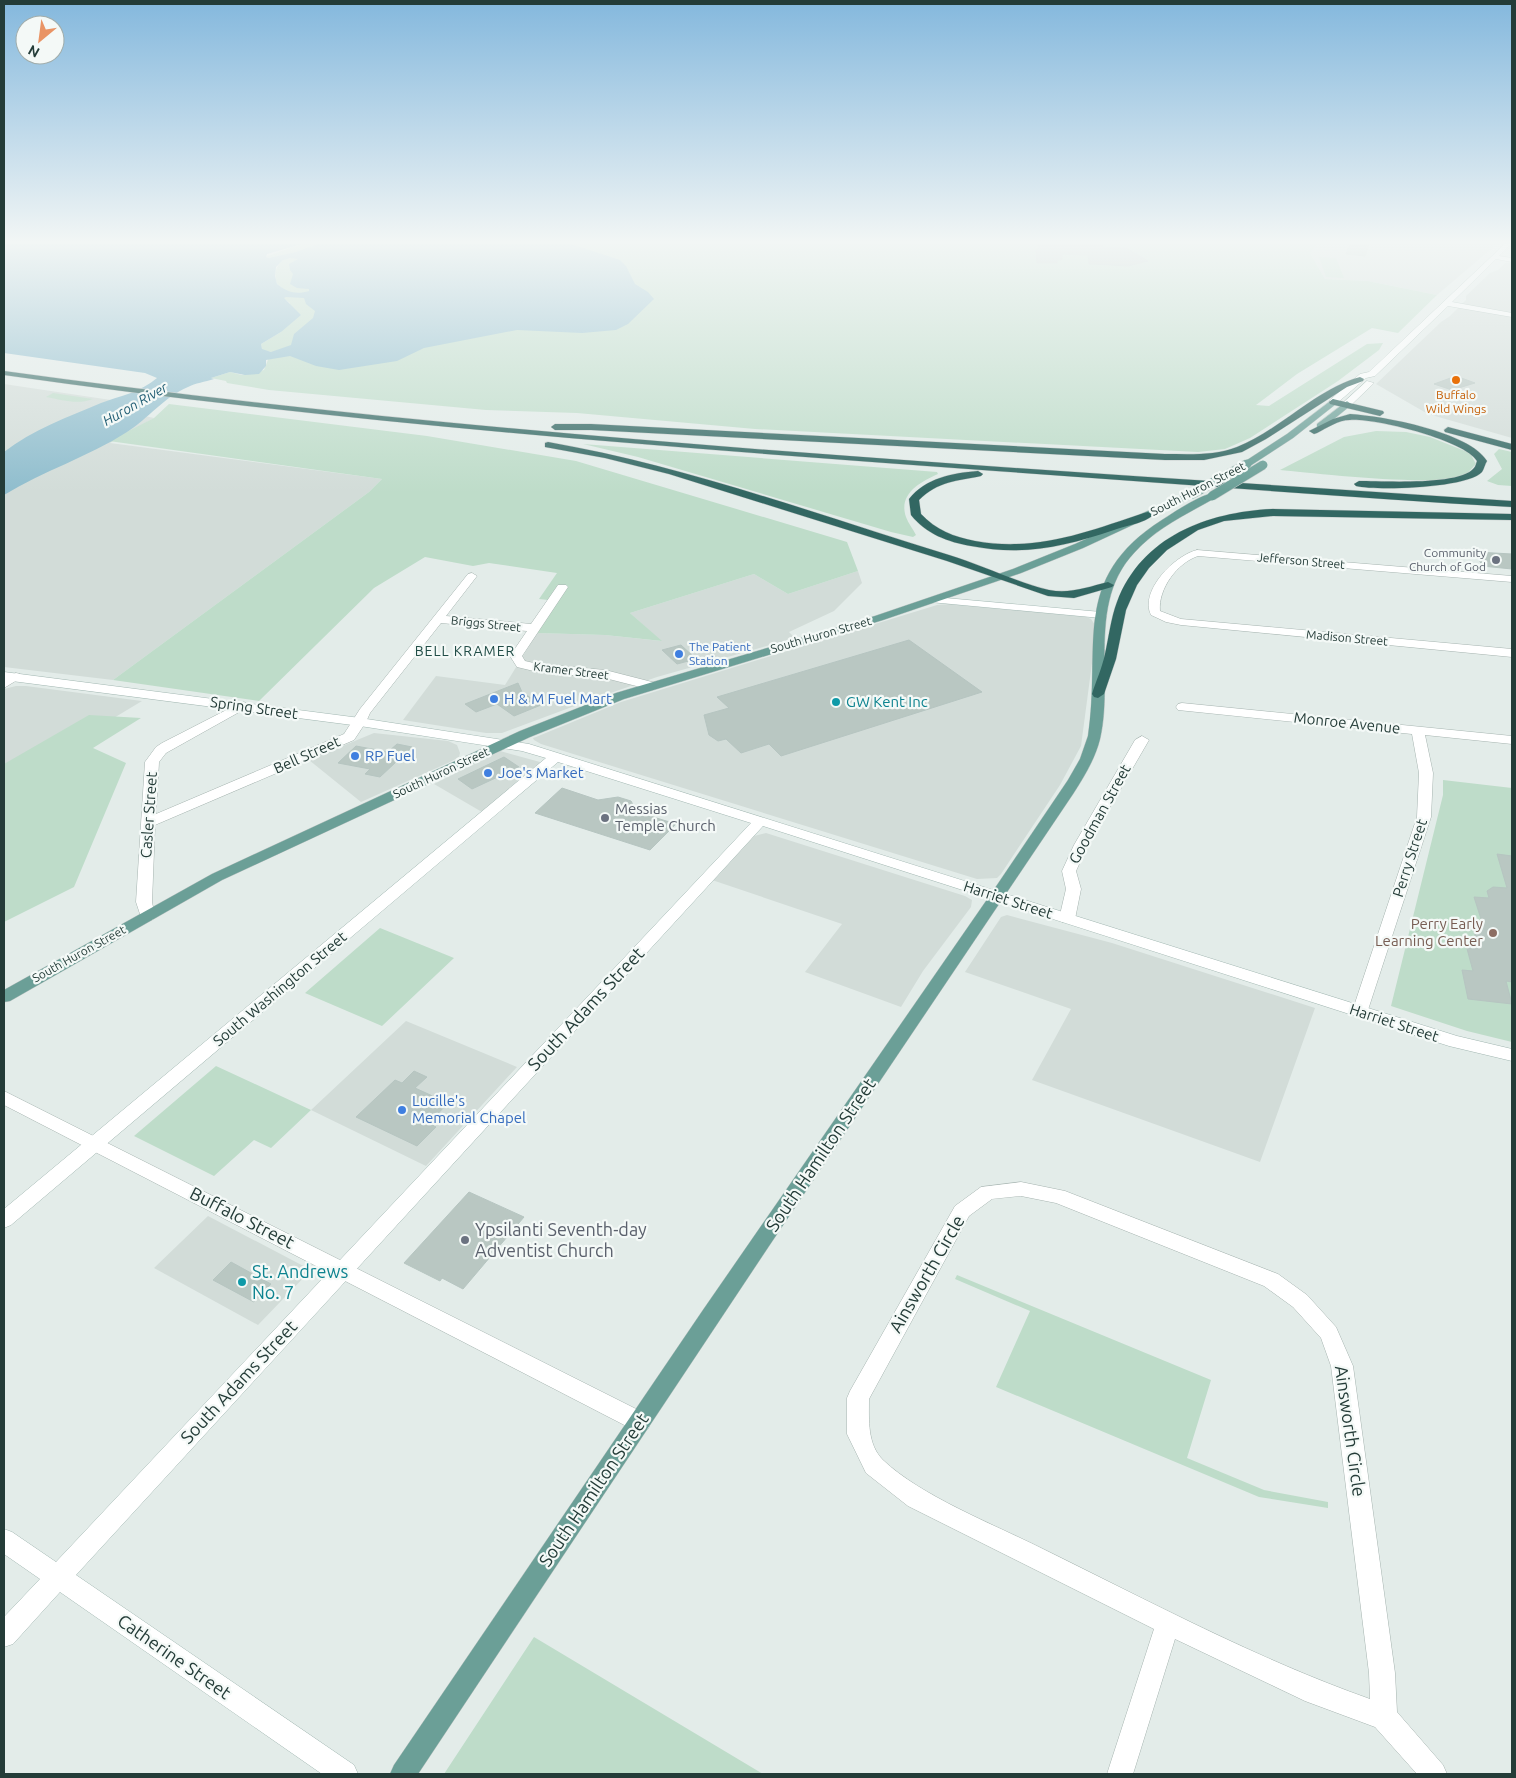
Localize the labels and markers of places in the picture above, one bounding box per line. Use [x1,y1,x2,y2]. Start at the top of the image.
marker: Buffalo Wild Wings [1450,374,1462,386]
place label: Buffalo Wild Wings [1426,388,1486,415]
place label: Community Church of God [1409,546,1486,573]
marker: Community Church of God [1490,554,1502,566]
place label: The Patient Station [689,640,751,667]
marker: The Patient Station [673,648,685,660]
place label: H & M Fuel Mart [504,690,612,707]
marker: H & M Fuel Mart [488,693,500,705]
place label: GW Kent Inc [846,693,928,710]
marker: GW Kent Inc [830,696,842,708]
place label: RP Fuel [365,747,415,764]
marker: RP Fuel [349,750,361,762]
place label: Joe's Market [498,764,584,781]
marker: Joe's Market [482,767,494,779]
place label: Messias Temple Church [615,800,716,834]
marker: Messias Temple Church [599,812,611,824]
place label: Perry Early Learning Center [1375,915,1483,949]
marker: Perry Early Learning Center [1487,927,1499,939]
place label: Lucille's Memorial Chapel [412,1092,526,1126]
marker: Lucille's Memorial Chapel [396,1104,408,1116]
place label: Ypsilanti Seventh-day Adventist Church [475,1219,647,1260]
marker: Ypsilanti Seventh-day Adventist Church [459,1234,471,1246]
place label: St. Andrews No. 7 [252,1261,348,1302]
marker: St. Andrews No. 7 [236,1276,248,1288]

